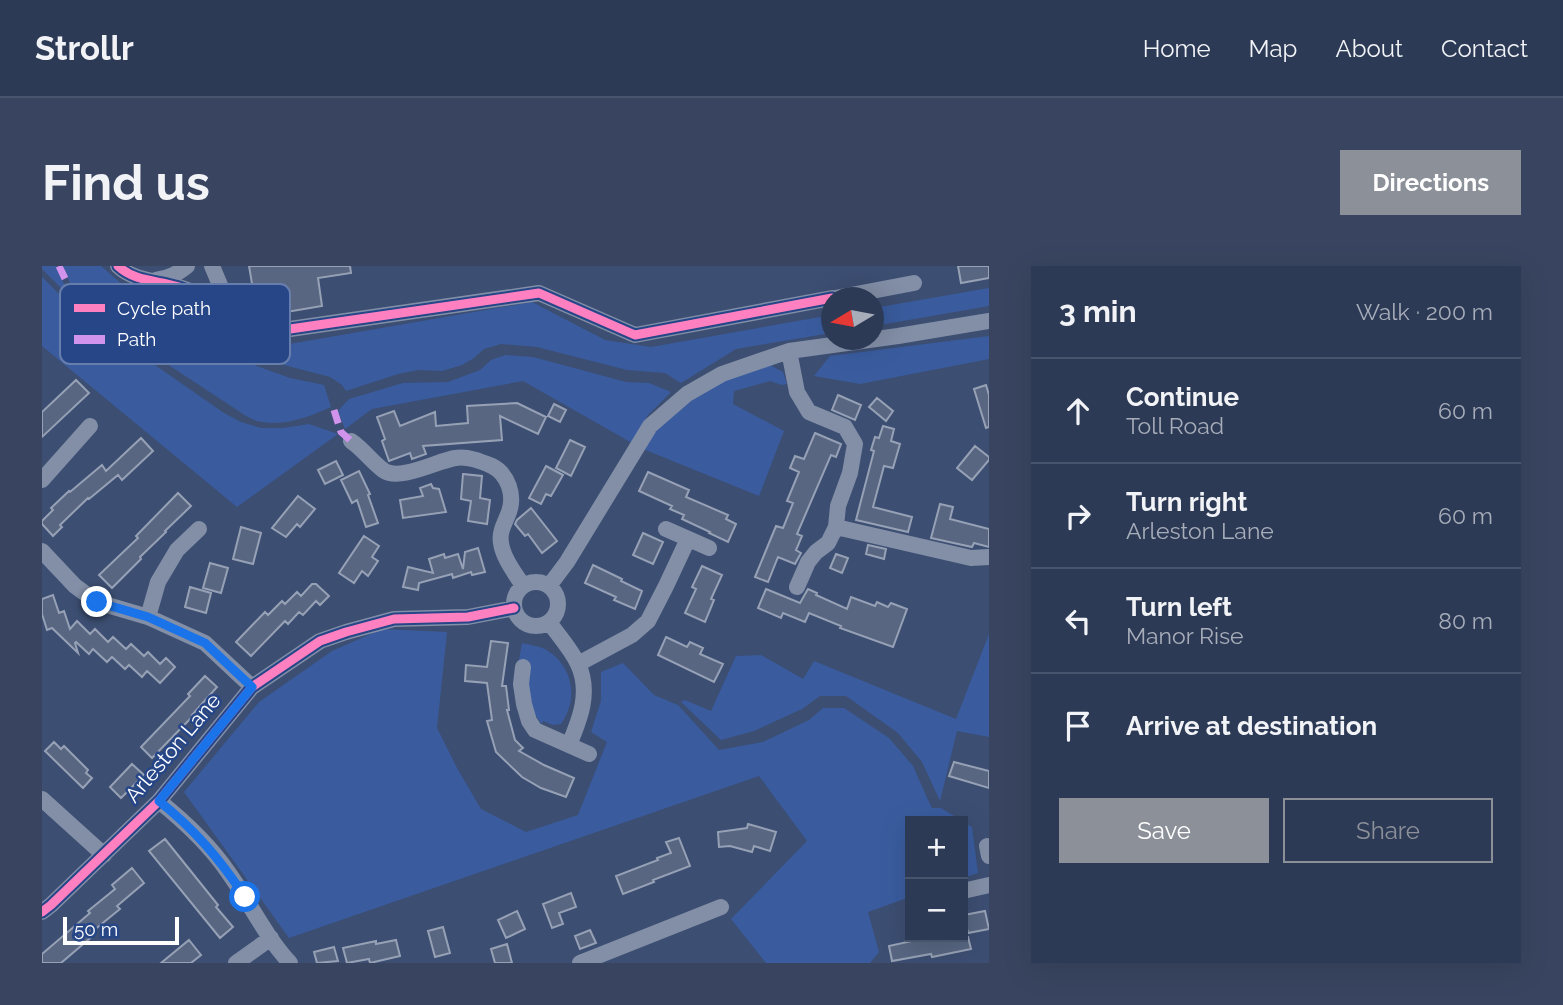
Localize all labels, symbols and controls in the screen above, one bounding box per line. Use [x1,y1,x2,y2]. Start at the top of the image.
text: Strollr [35,29,134,68]
text: Home [1143,34,1211,63]
text: Map [1249,34,1297,63]
text: About [1335,34,1403,63]
text: Contact [1441,34,1528,63]
button: Directions [1340,150,1521,215]
text: Find us [42,154,210,211]
legend [60,284,290,364]
north arrow [821,287,884,350]
text: 3 min [1059,294,1137,329]
text: Cycle path [117,297,211,319]
text: Walk · 200 m [1356,298,1493,325]
text: Path [117,328,156,350]
text: Continue [1126,382,1239,412]
icon: ahead [1059,392,1097,430]
text: 60 m [1438,397,1493,424]
text: Toll Road [1126,412,1224,439]
text: Turn right [1126,487,1247,517]
icon: right [1059,497,1097,535]
text: 60 m [1438,502,1493,529]
text: Arleston Lane [1126,517,1274,544]
route end [81,586,112,617]
text: Turn left [1126,592,1232,622]
icon: left [1059,602,1097,640]
text: 80 m [1438,607,1493,634]
text: Manor Rise [1126,622,1244,649]
street label: Arleston Lane [120,688,226,807]
icon: arrive [1059,707,1097,745]
text: Arrive at destination [1126,711,1377,741]
button: Save [1059,798,1269,863]
button: Share [1283,798,1493,863]
map controls [905,816,968,942]
button: + [905,816,968,879]
button: − [905,879,968,942]
route start [229,881,260,912]
scale bar [63,914,178,946]
text: 50 m [74,918,118,940]

